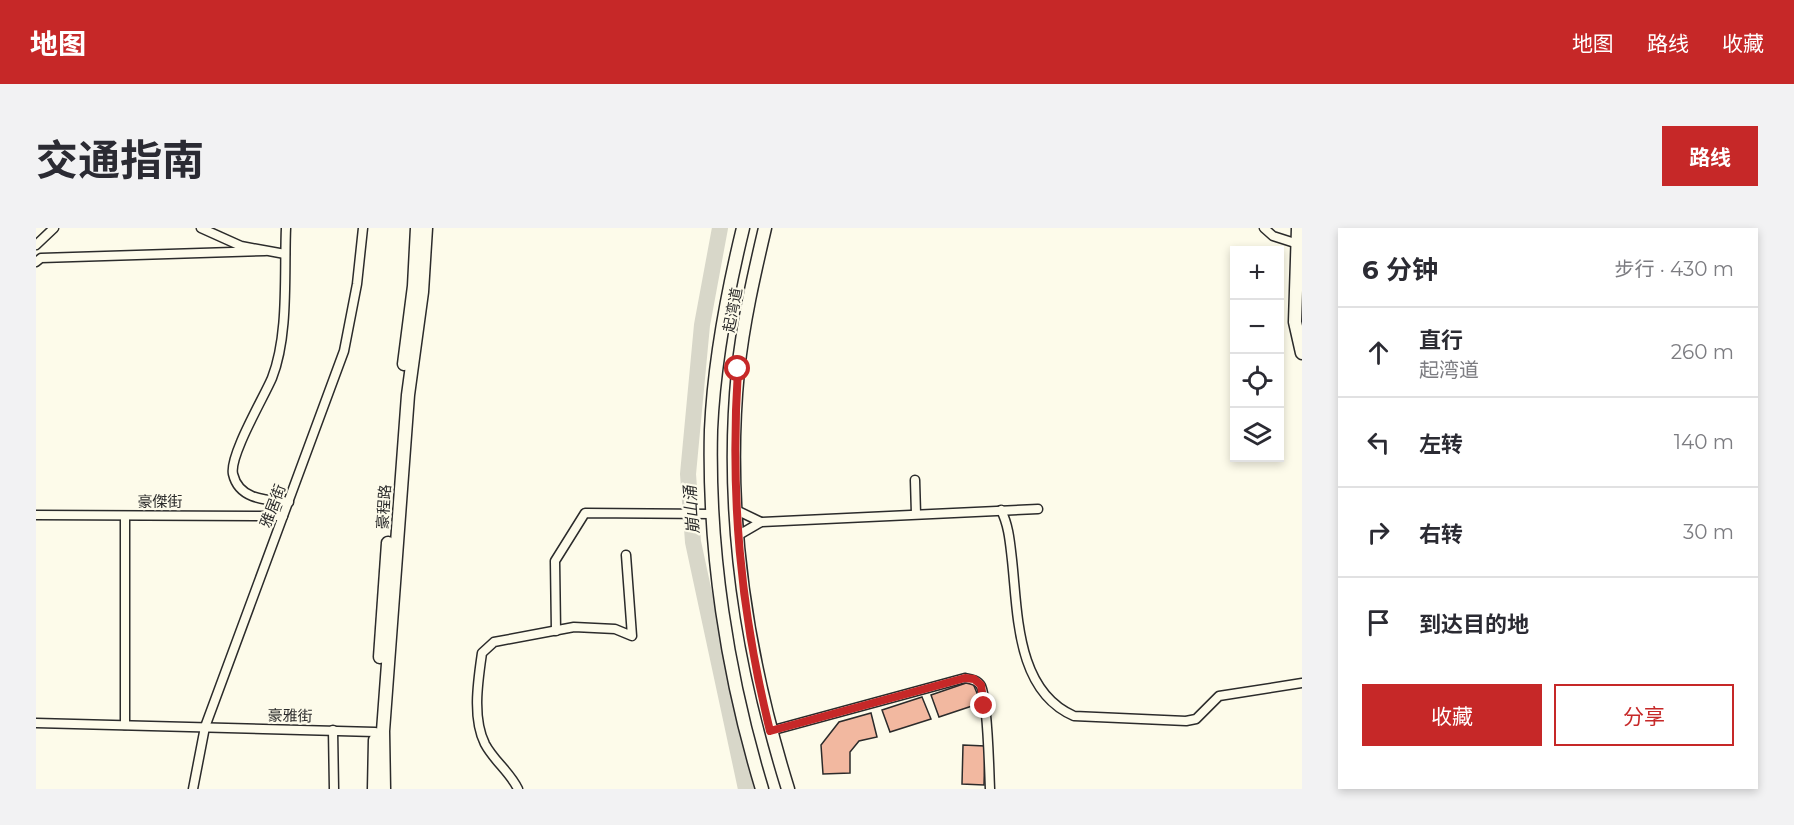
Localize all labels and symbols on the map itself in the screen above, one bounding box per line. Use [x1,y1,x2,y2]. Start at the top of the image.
street label: 起湾道 [719,286,746,335]
route start [724,355,750,381]
street label: 雅居街 [256,481,289,530]
water label: 崩山涌 [680,483,703,535]
street label: 豪程路 [372,484,395,530]
street label: 豪傑街 [137,492,183,511]
route end [970,692,996,718]
street label: 豪雅街 [267,706,313,725]

